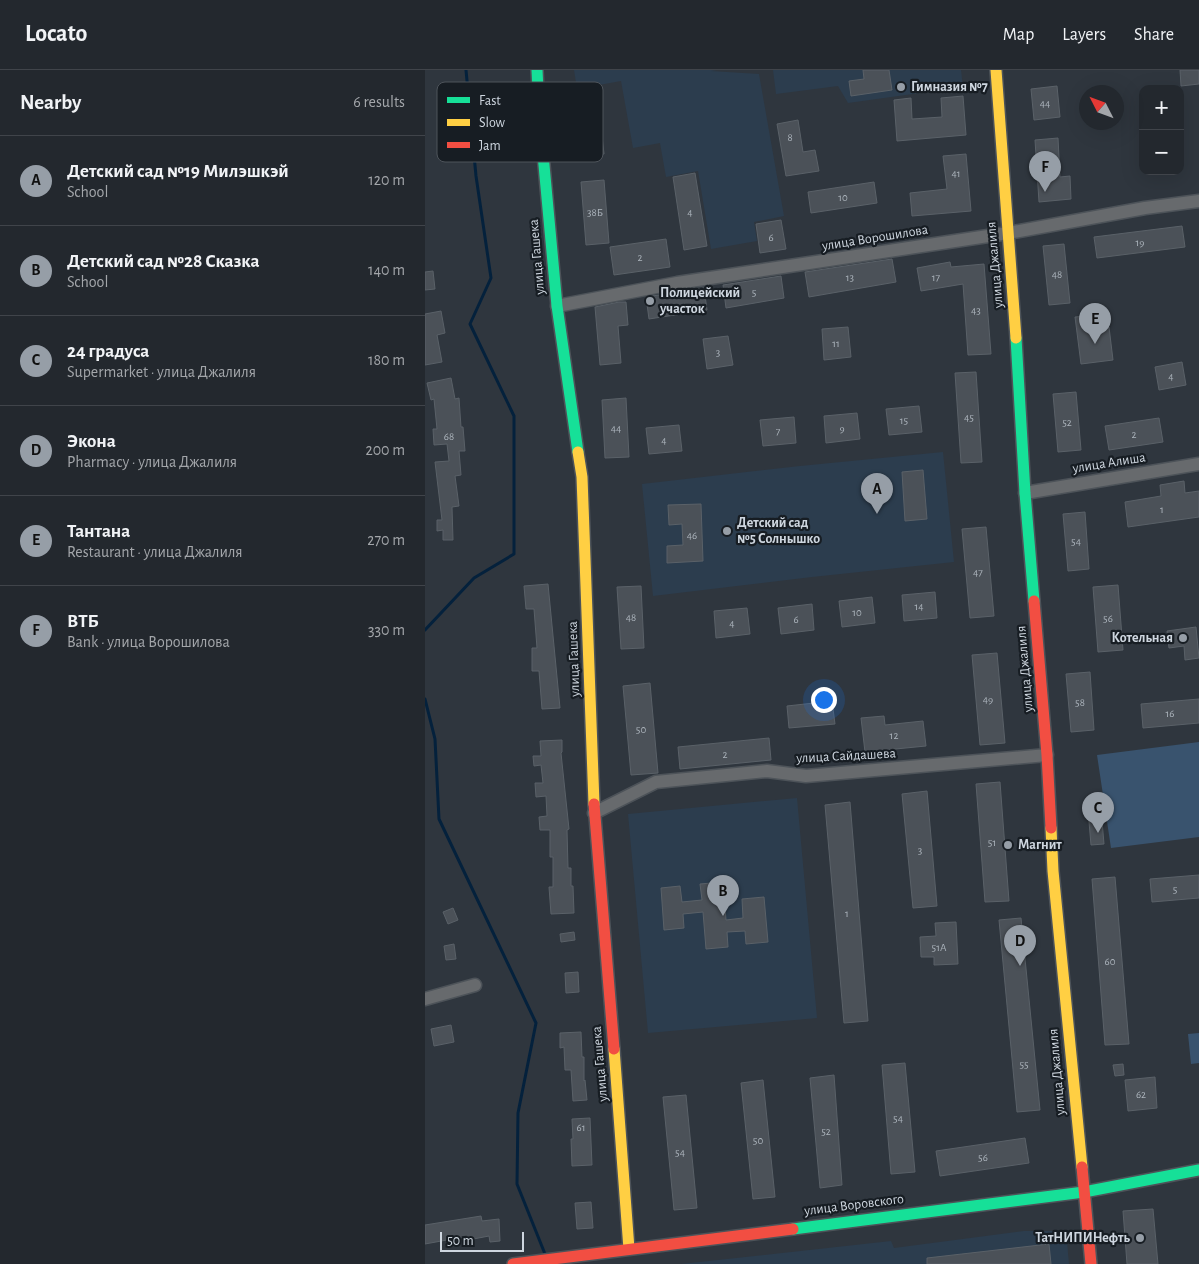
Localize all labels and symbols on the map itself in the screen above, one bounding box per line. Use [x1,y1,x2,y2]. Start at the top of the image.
place label: Гимназия №7 [911,80,988,94]
marker: Гимназия №7 [895,81,907,93]
legend [437,82,603,162]
north arrow [1079,85,1124,130]
text: Fast [479,94,501,108]
house number: 44 [1040,98,1050,109]
text: Slow [479,116,506,130]
house number: 8 [787,132,793,143]
text: Jam [479,139,501,153]
pin: F [1029,151,1061,192]
house number: 41 [951,168,961,179]
house number: 10 [838,192,848,203]
house number: 38Б [587,207,603,218]
house number: 4 [687,207,693,218]
street label: улица Гашека [527,218,547,296]
street label: улица Джалиля [984,221,1006,310]
street label: улица Ворошилова [820,223,930,253]
house number: 6 [768,232,774,243]
house number: 19 [1136,237,1144,248]
house number: 2 [637,252,643,263]
house number: 48 [1052,269,1062,280]
house number: 13 [846,272,855,283]
house number: 17 [932,272,941,283]
place label: Полицейский участок [659,286,740,316]
house number: 5 [752,287,757,298]
marker: Полицейский участок [644,295,656,307]
pin: E [1079,303,1111,344]
house number: 43 [971,305,981,316]
house number: 11 [832,338,840,349]
house number: 3 [716,347,721,358]
house number: 4 [1168,371,1174,382]
house number: 45 [964,412,974,423]
house number: 15 [900,415,909,426]
house number: 52 [1062,417,1072,428]
house number: 44 [611,423,621,434]
house number: 9 [839,423,845,434]
house number: 7 [776,426,781,437]
house number: 2 [1131,429,1137,440]
house number: 68 [444,431,454,442]
house number: 4 [661,435,667,446]
street label: улица Алиша [1070,450,1147,476]
pin: A [861,473,893,514]
house number: 1 [1160,504,1164,515]
place label: Детский сад №5 Солнышко [737,516,820,546]
marker: Детский сад №5 Солнышко [721,525,733,537]
house number: 46 [687,530,697,541]
house number: 54 [1071,536,1081,547]
house number: 47 [973,567,983,578]
house number: 14 [914,601,924,612]
house number: 10 [852,607,862,618]
house number: 48 [626,612,636,623]
house number: 56 [1103,613,1113,624]
house number: 6 [793,614,799,625]
house number: 4 [729,618,735,629]
street label: улица Гашека [566,620,582,698]
street label: улица Джалиля [1014,625,1036,714]
place label: Котельная [1112,631,1173,645]
marker: Котельная [1177,632,1189,644]
your location [811,687,837,713]
house number: 49 [983,694,993,705]
house number: 58 [1075,697,1085,708]
house number: 16 [1166,708,1174,719]
house number: 50 [636,724,646,735]
house number: 12 [890,730,898,741]
street label: улица Сайдашева [795,746,897,766]
house number: 2 [722,749,728,760]
pin: C [1082,792,1114,833]
house number: 51 [988,837,996,848]
place label: Магнит [1018,838,1062,852]
marker: Магнит [1002,839,1014,851]
house number: 3 [918,845,923,856]
pin: B [707,875,739,916]
house number: 5 [1173,884,1178,895]
house number: 1 [845,908,849,919]
pin: D [1004,925,1036,966]
house number: 51А [932,942,947,953]
house number: 60 [1105,956,1116,967]
street label: улица Гашека [590,1025,610,1103]
street label: улица Джалиля [1046,1028,1068,1117]
house number: 55 [1019,1059,1029,1070]
house number: 62 [1136,1089,1146,1100]
house number: 54 [893,1113,903,1124]
house number: 61 [577,1122,585,1133]
house number: 52 [821,1126,831,1137]
house number: 50 [753,1135,763,1146]
house number: 54 [675,1147,685,1158]
house number: 56 [978,1152,988,1163]
street label: улица Воровского [802,1192,905,1218]
scale bar [440,1229,524,1252]
place label: ТатНИПИНефть [1035,1231,1131,1245]
marker: ТатНИПИНефть [1134,1232,1146,1244]

